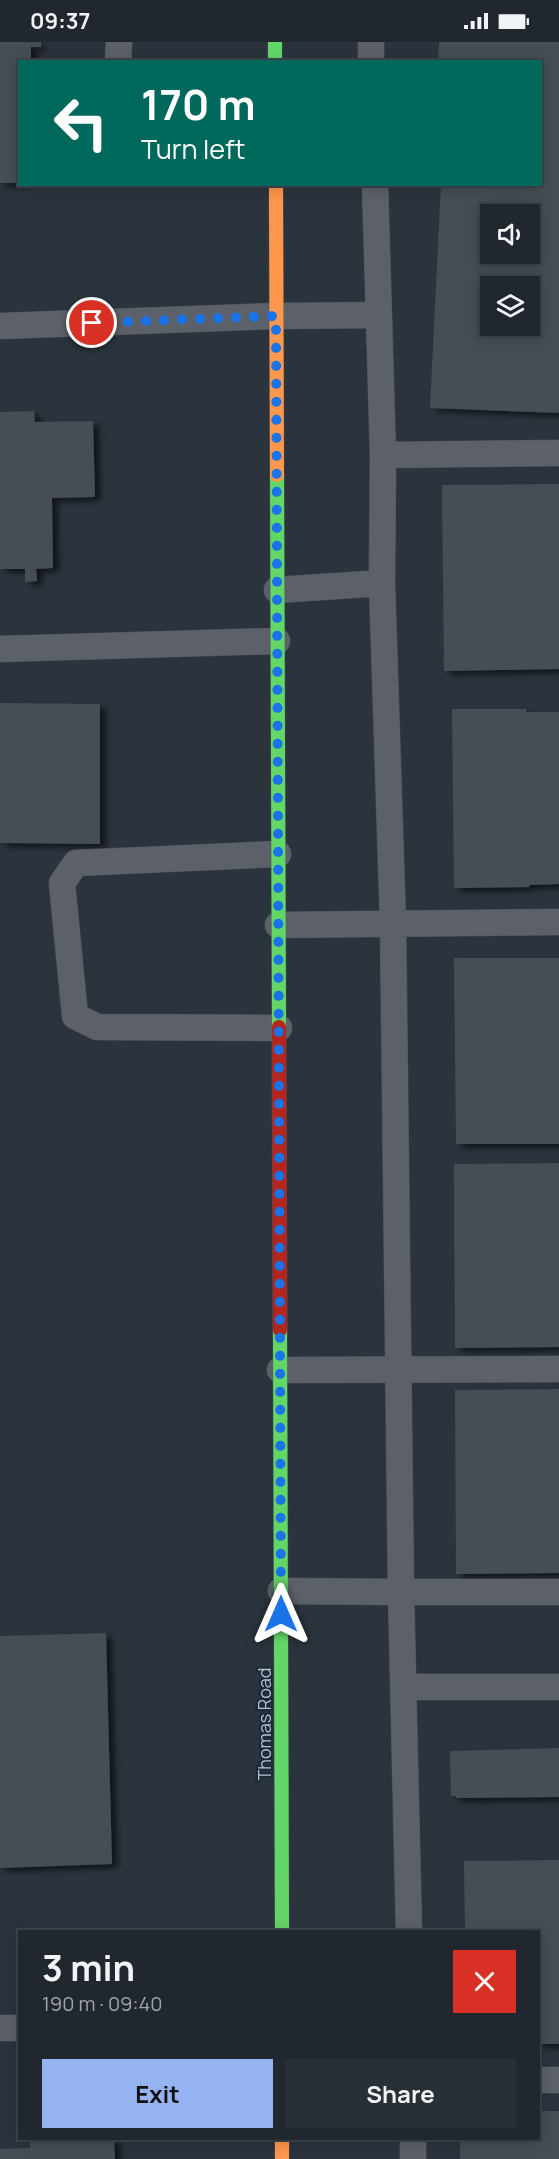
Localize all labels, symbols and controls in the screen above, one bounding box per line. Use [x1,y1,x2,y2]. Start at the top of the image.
text: 09:37 [30,6,90,36]
text: 170 m [141,75,256,133]
icon: left [42,84,120,162]
text: Turn left [141,130,245,167]
map controls [480,204,540,336]
button: sound [480,204,540,264]
button: layers [480,276,540,336]
pin [66,297,117,348]
icon: arrive [75,306,108,339]
position arrow [249,1582,313,1646]
street label: Thomas Road [252,1667,276,1781]
text: 3 min [42,1943,135,1992]
button: close [453,1950,516,2013]
text: 190 m · 09:40 [42,1990,162,2017]
button: Exit [42,2059,273,2128]
button: Share [285,2059,516,2128]

